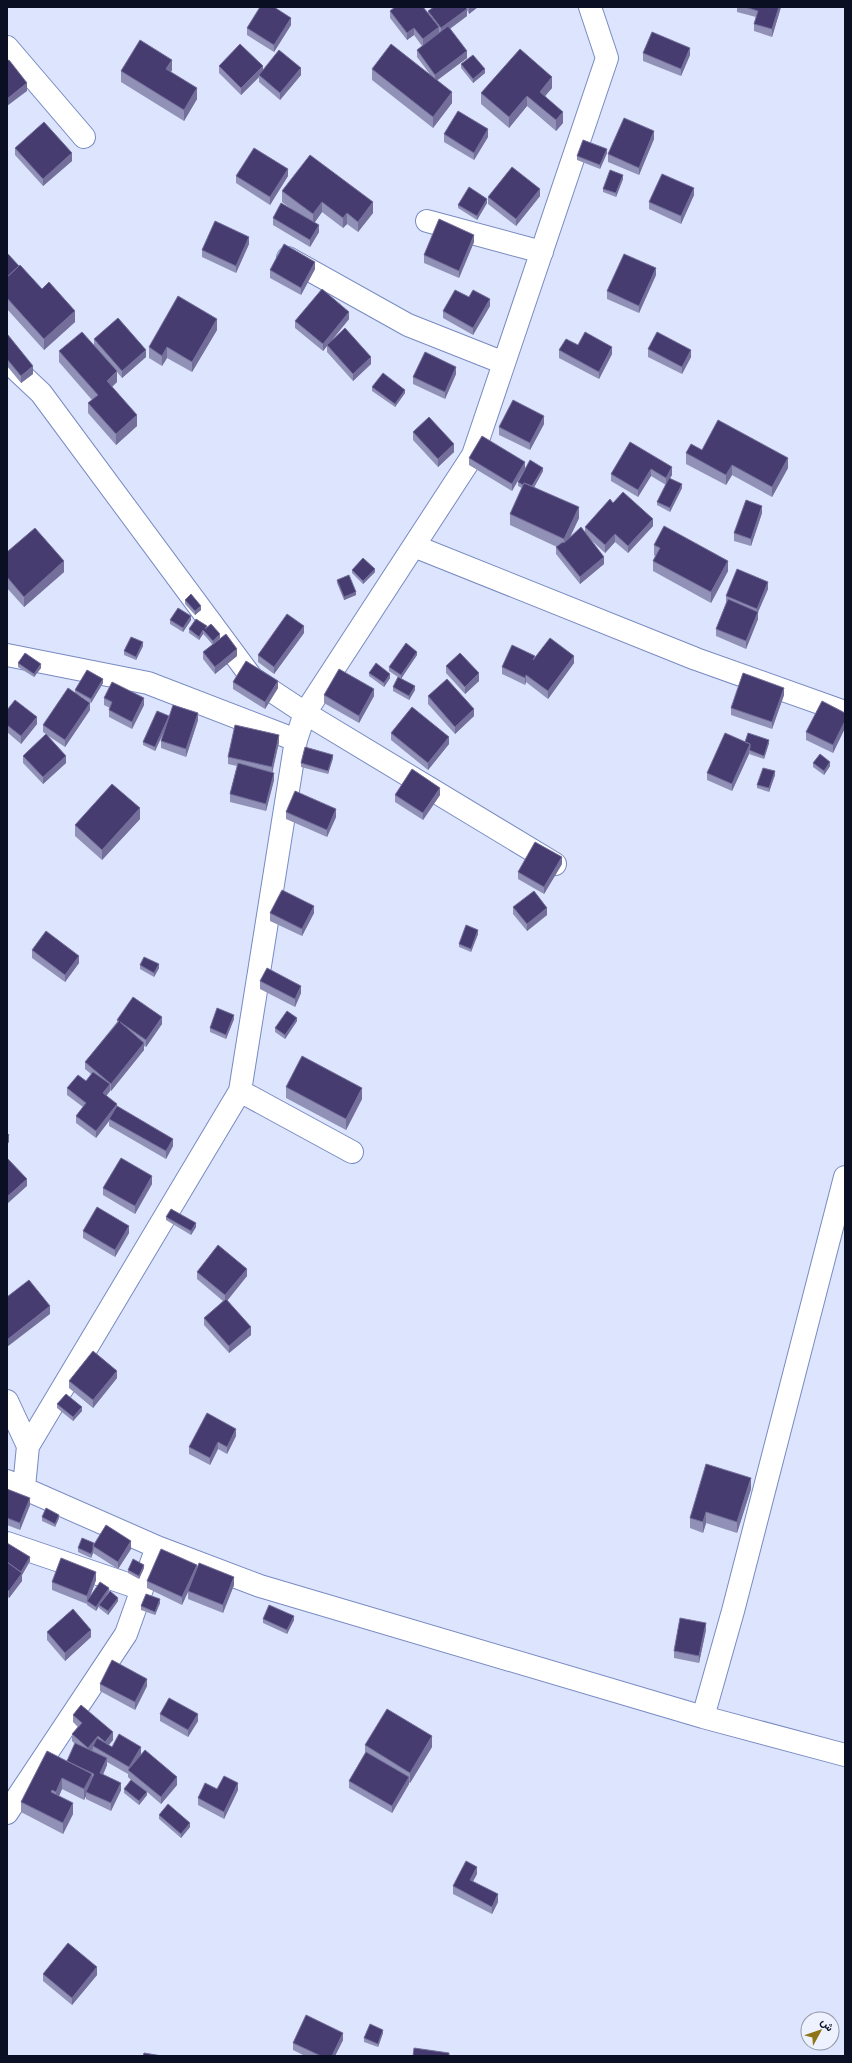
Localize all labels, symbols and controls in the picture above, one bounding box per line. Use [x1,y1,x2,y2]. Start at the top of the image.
north arrow [800,2011,840,2051]
text: ش [818,2014,838,2034]

